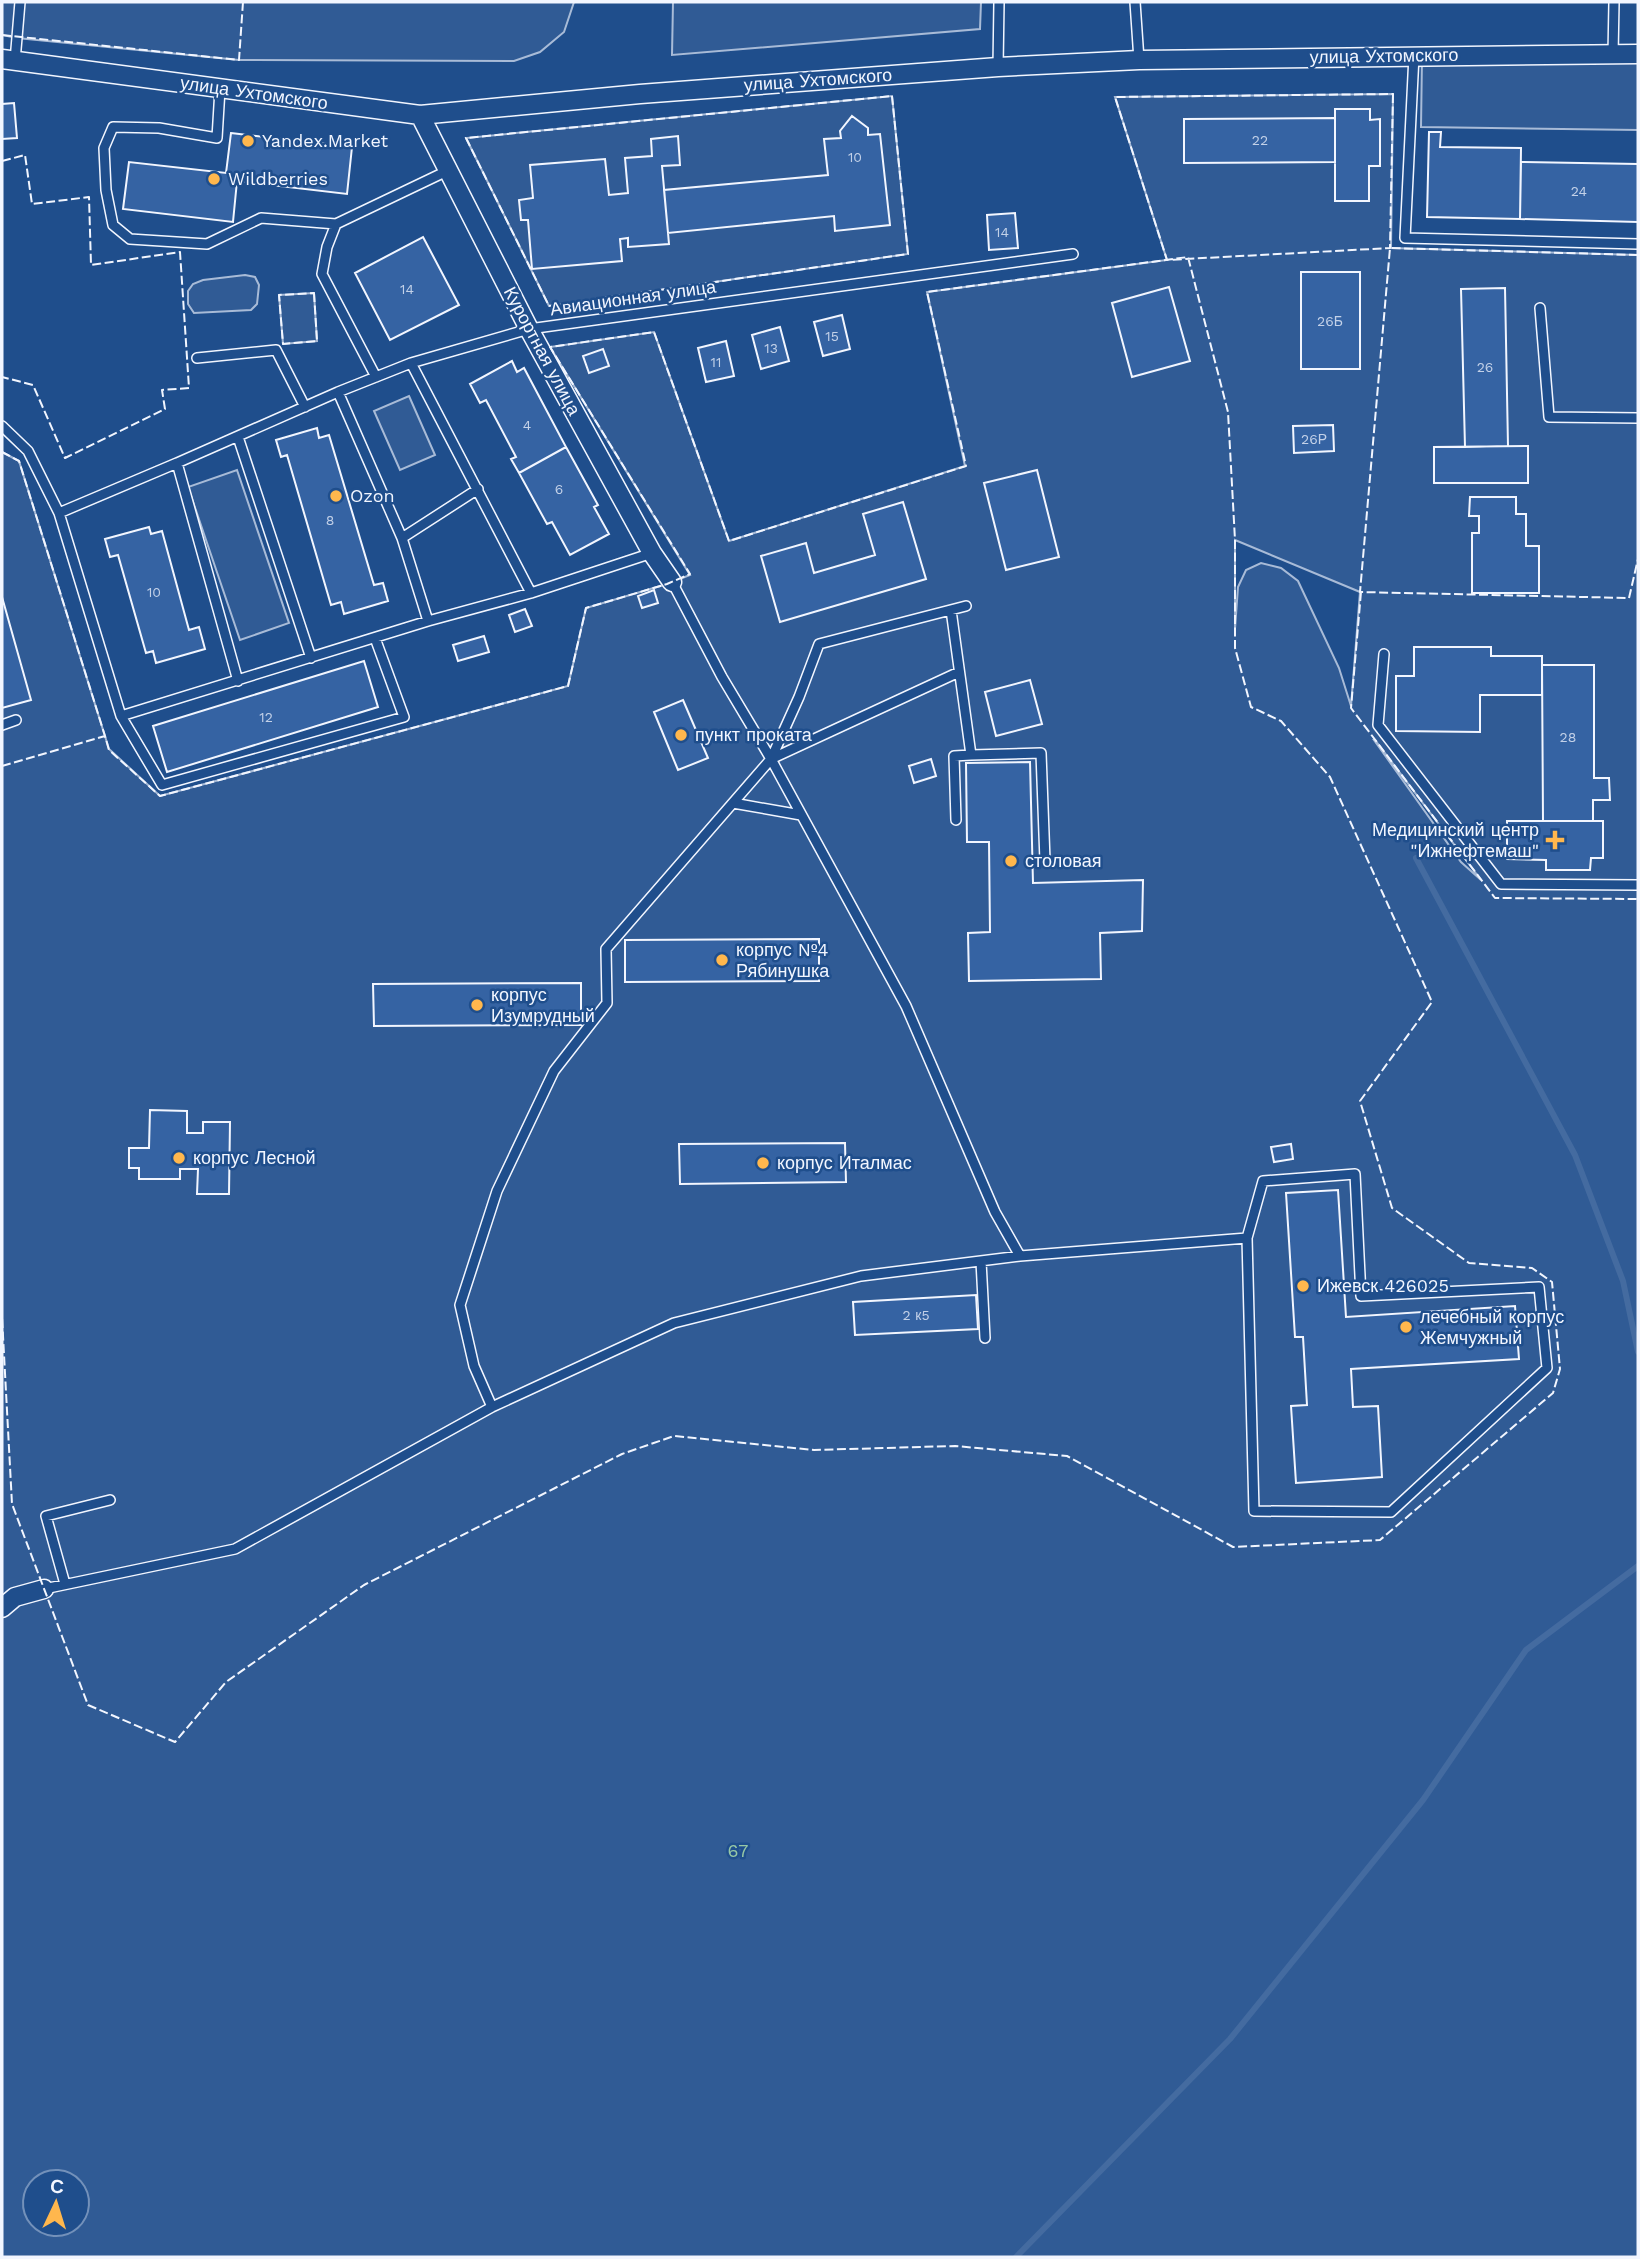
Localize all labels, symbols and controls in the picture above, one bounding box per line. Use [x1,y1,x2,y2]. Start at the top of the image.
street label: улица Ухтомского [1309,44,1459,67]
street label: улица Ухтомского [743,64,893,95]
street label: улица Ухтомского [179,72,329,113]
place label: Yandex.Market [262,130,389,151]
house number: 22 [1252,132,1268,148]
marker: Yandex.Market [240,133,256,149]
house number: 10 [848,149,862,165]
place label: Wildberries [228,168,328,189]
marker: Wildberries [206,171,222,187]
house number: 24 [1571,183,1587,199]
house number: 14 [995,224,1009,240]
street label: Авиационная улица [549,275,718,320]
house number: 14 [400,281,414,297]
street label: Курортная улица [500,283,586,419]
house number: 26Б [1317,313,1343,329]
house number: 15 [825,328,839,344]
house number: 13 [764,340,778,356]
house number: 11 [711,354,721,370]
house number: 26 [1477,359,1493,375]
house number: 4 [523,417,531,433]
house number: 26Р [1301,431,1327,447]
house number: 6 [555,481,563,497]
place label: Ozon [350,485,395,506]
marker: Ozon [328,488,344,504]
house number: 8 [326,512,334,528]
house number: 10 [147,584,161,600]
house number: 12 [259,709,273,725]
place label: пункт проката [695,724,813,745]
marker: пункт проката [673,727,689,743]
house number: 28 [1560,729,1576,745]
place label: Медицинский центр "Ижнефтемаш" [1372,819,1539,861]
marker: Медицинский центр "Ижнефтемаш" [1545,830,1565,850]
place label: столовая [1025,850,1102,871]
marker: столовая [1003,853,1019,869]
place label: корпус №4 Рябинушка [736,939,830,981]
marker: корпус №4 Рябинушка [714,952,730,968]
place label: корпус Изумрудный [491,984,595,1026]
marker: корпус Изумрудный [469,997,485,1013]
place label: корпус Лесной [193,1147,316,1168]
marker: корпус Лесной [171,1150,187,1166]
place label: корпус Италмас [777,1152,912,1173]
marker: корпус Италмас [755,1155,771,1171]
place label: Ижевск 426025 [1317,1275,1449,1296]
marker: Ижевск 426025 [1295,1278,1311,1294]
place label: лечебный корпус Жемчужный [1420,1306,1564,1348]
house number: 2 к5 [902,1307,930,1323]
marker: лечебный корпус Жемчужный [1398,1319,1414,1335]
park label: 67 [728,1840,748,1861]
north arrow [21,2168,91,2238]
text: С [49,2175,65,2199]

